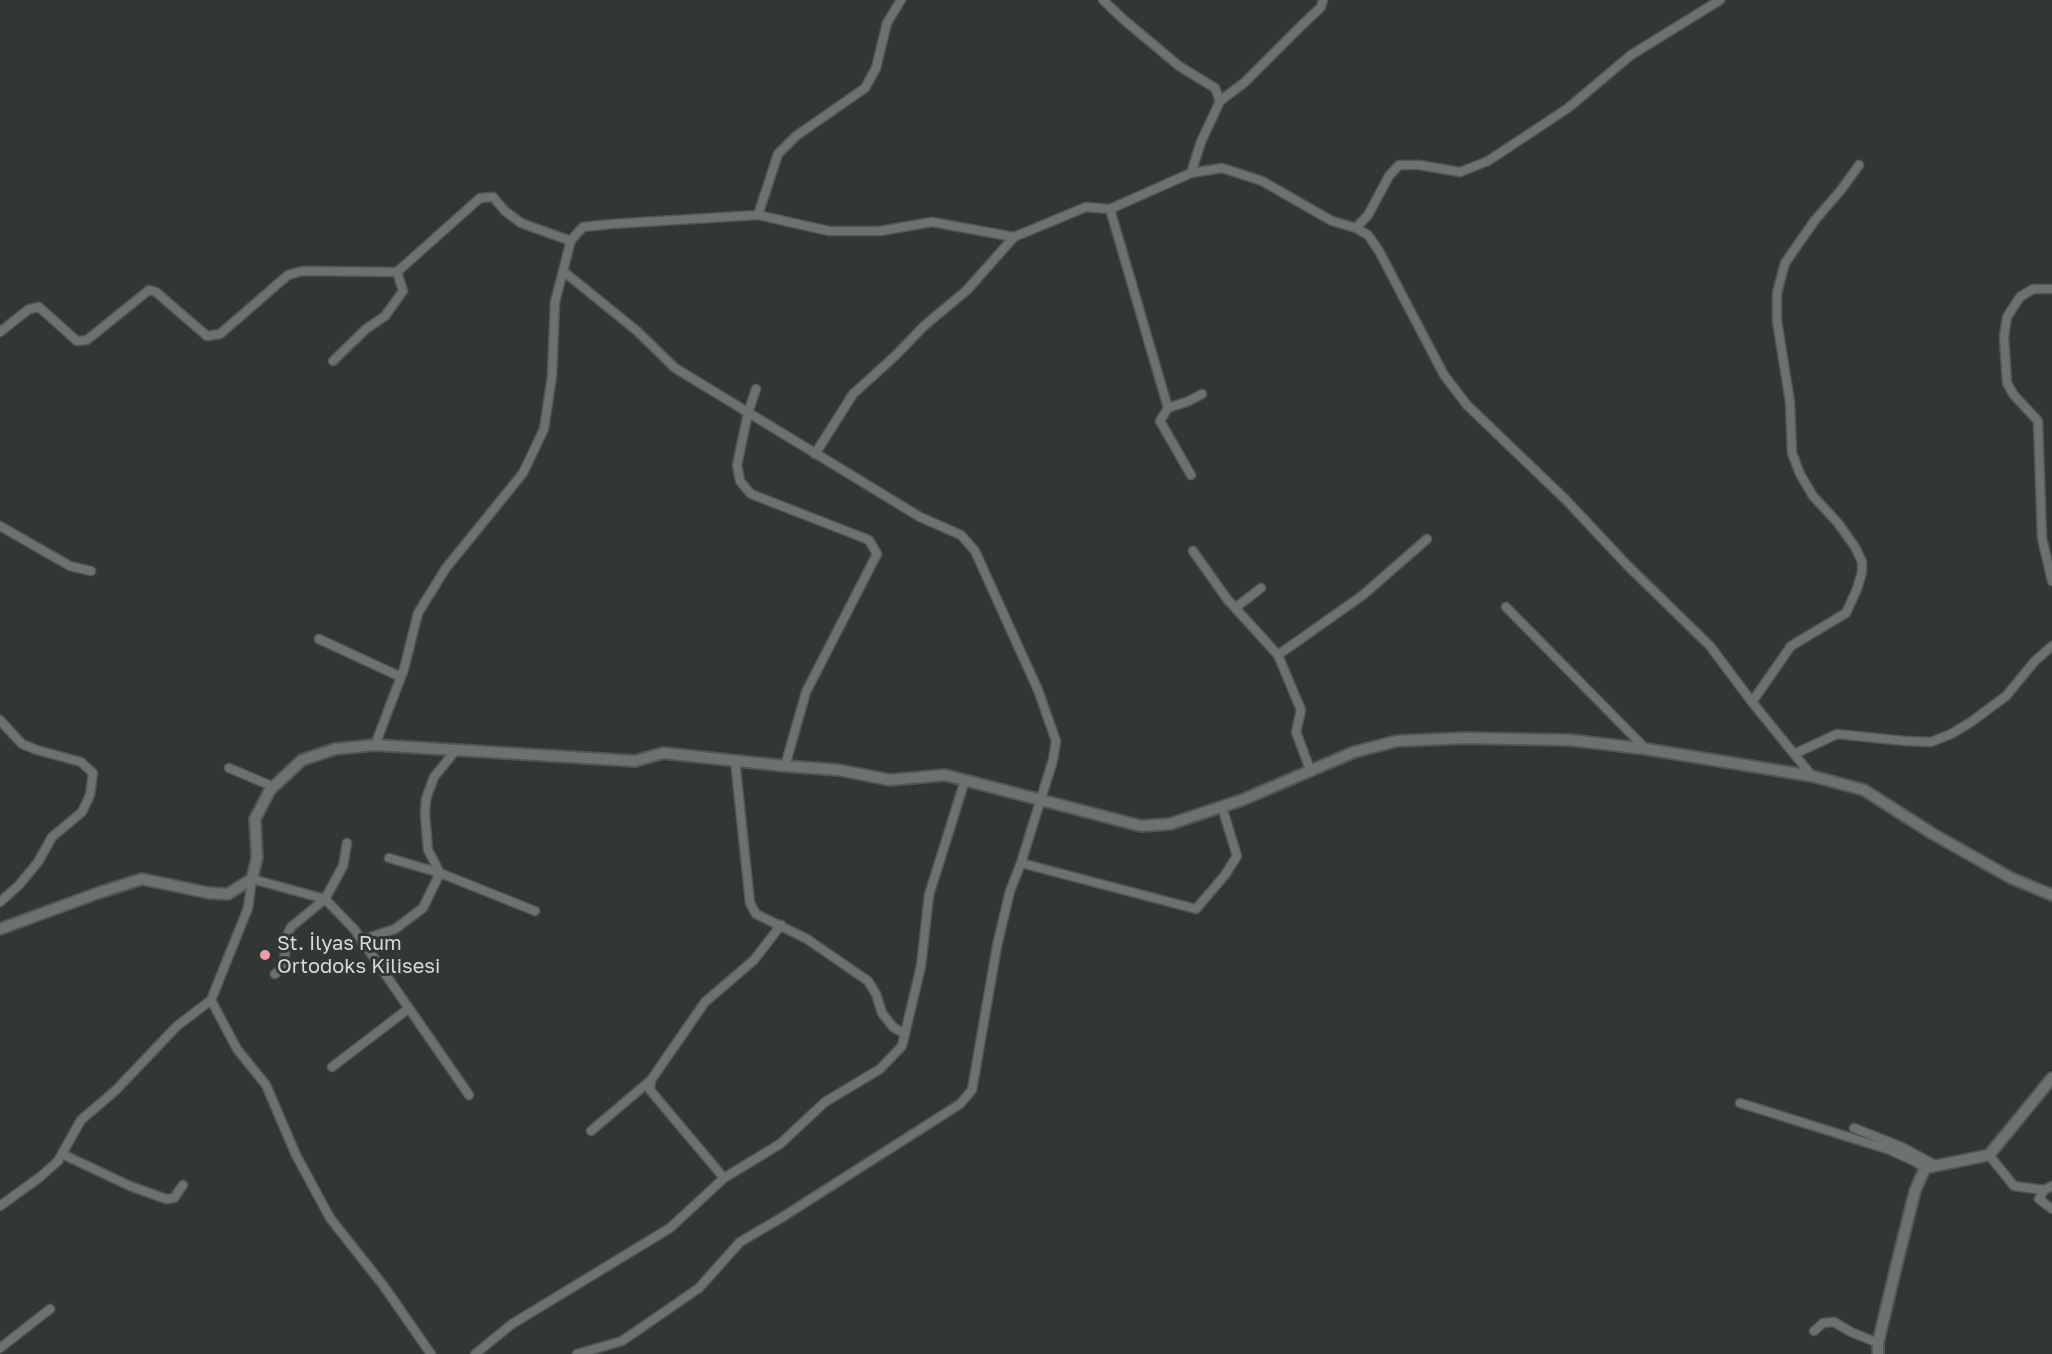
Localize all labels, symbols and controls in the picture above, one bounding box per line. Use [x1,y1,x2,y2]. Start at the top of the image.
place label: St. İlyas Rum Ortodoks Kilisesi [277,932,440,979]
marker: St. İlyas Rum Ortodoks Kilisesi [258,948,272,962]

